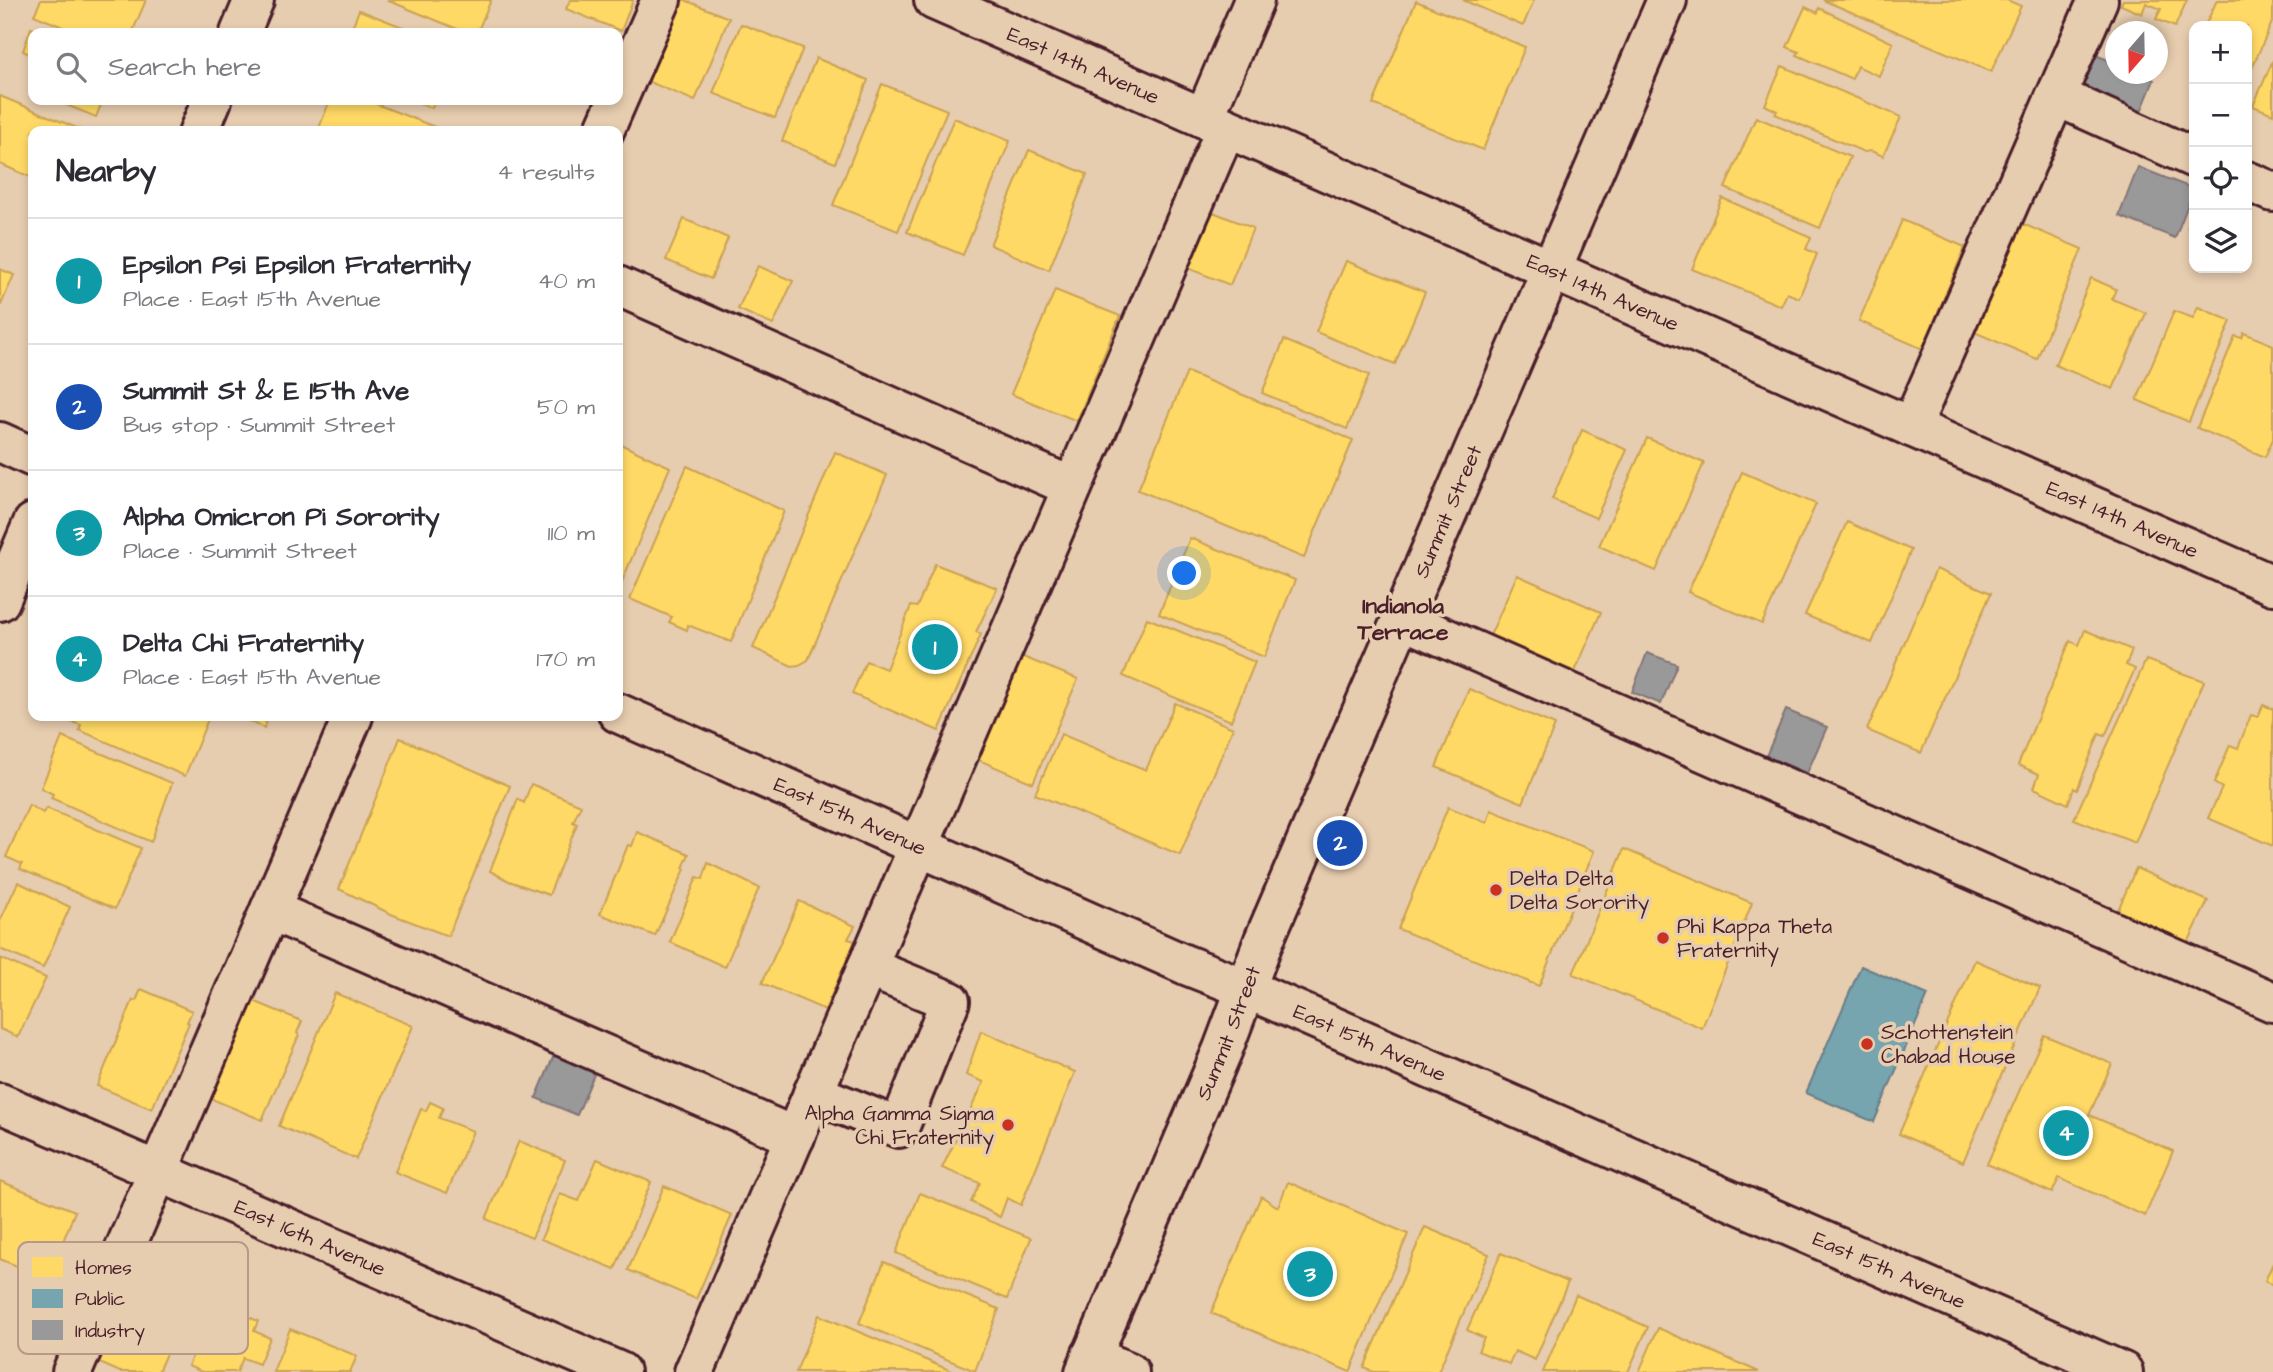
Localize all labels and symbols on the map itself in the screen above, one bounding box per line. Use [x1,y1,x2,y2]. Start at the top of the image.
street label: East 14th Avenue [1003,19,1164,111]
north arrow [2105,21,2168,84]
street label: East 14th Avenue [1522,246,1684,338]
street label: Summit Street [1406,440,1489,582]
street label: East 14th Avenue [2042,473,2203,565]
your location [1167,556,1201,590]
district label: Indianola Terrace [1357,590,1449,648]
pin: 1 [912,621,958,673]
street label: East 15th Avenue [769,770,931,862]
pin: 2 [1317,817,1363,869]
place label: Delta Delta Delta Sorority [1510,864,1650,919]
marker: Delta Delta Delta Sorority [1488,882,1504,898]
place label: Phi Kappa Theta Fraternity [1677,912,1833,967]
marker: Phi Kappa Theta Fraternity [1655,930,1671,946]
street label: Summit Street [1188,961,1268,1105]
street label: East 15th Avenue [1289,997,1451,1089]
place label: Schottenstein Chabad House [1881,1018,2016,1071]
marker: Schottenstein Chabad House [1859,1036,1875,1052]
place label: Alpha Gamma Sigma Chi Fraternity [805,1099,994,1154]
pin: 4 [2043,1107,2089,1159]
marker: Alpha Gamma Sigma Chi Fraternity [1000,1117,1016,1133]
street label: East 16th Avenue [230,1192,390,1283]
street label: East 15th Avenue [1809,1224,1970,1316]
legend [18,1242,248,1354]
pin: 3 [1287,1248,1333,1300]
text: Homes [75,1255,132,1282]
text: Public [75,1286,125,1313]
text: Industry [75,1318,145,1346]

